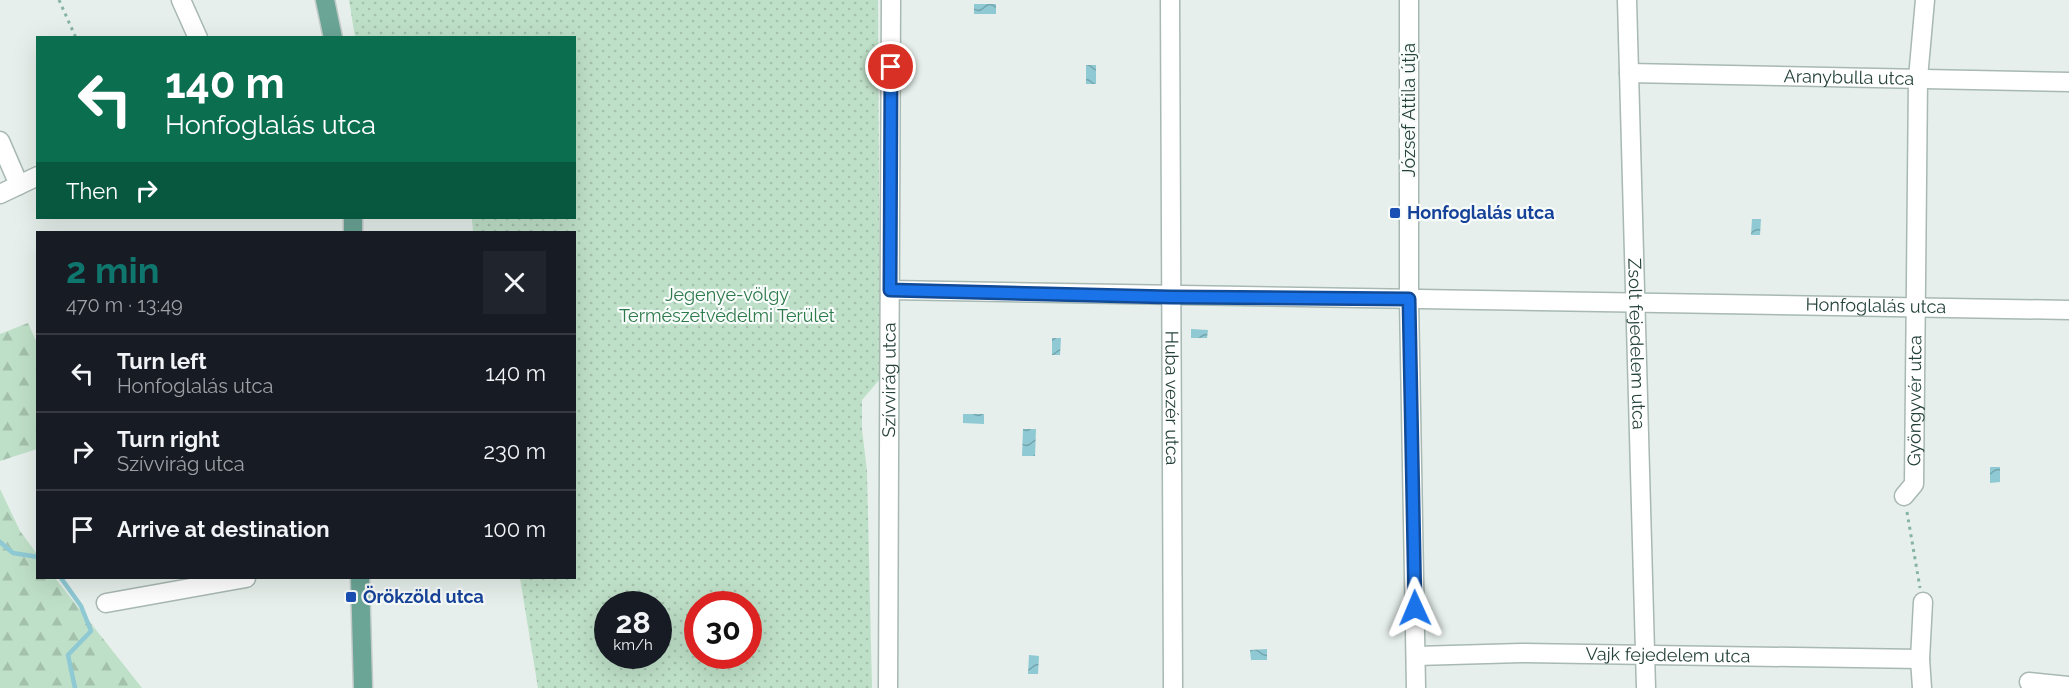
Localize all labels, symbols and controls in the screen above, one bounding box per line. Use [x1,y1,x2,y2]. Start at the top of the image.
pin [865,41,916,92]
street label: József Attila útja [1398,43,1419,177]
icon: arrive [874,50,907,83]
text: 140 m [165,59,285,108]
icon: left [66,60,144,138]
street label: Aranybulla utca [1783,65,1914,89]
text: Honfoglalás utca [165,109,376,140]
icon: right [130,174,163,207]
text: Then [66,178,118,204]
place label: Honfoglalás utca [1407,202,1555,223]
marker: Honfoglalás utca [1388,206,1402,220]
text: 2 min [66,249,159,291]
button: close [483,251,546,314]
street label: Zsolt fejedelem utca [1624,258,1650,430]
park label: Jegenye-völgy Természetvédelmi Terület [619,284,835,326]
text: 470 m · 13:49 [66,293,183,317]
street label: Honfoglalás utca [1805,294,1946,317]
street label: Szívvirág utca [878,322,900,438]
street label: Huba vezér utca [1161,331,1183,465]
street label: Gyöngyvér utca [1903,335,1925,466]
text: Turn left [117,348,207,374]
icon: left [66,357,99,390]
text: 140 m [485,360,546,386]
text: Honfoglalás utca [117,374,273,398]
text: Turn right [117,426,220,452]
icon: right [66,435,99,468]
text: 230 m [483,438,546,464]
text: Szívvirág utca [117,452,245,476]
icon: arrive [66,513,99,546]
text: Arrive at destination [117,516,330,542]
text: 100 m [484,516,546,542]
position arrow [1383,576,1447,640]
place label: Örökzöld utca [363,585,484,607]
marker: Örökzöld utca [344,590,358,604]
speed limit sign: 30 [684,591,762,669]
text: 28 [615,605,651,640]
text: km/h [613,636,653,654]
street label: Vajk fejedelem utca [1585,643,1751,666]

